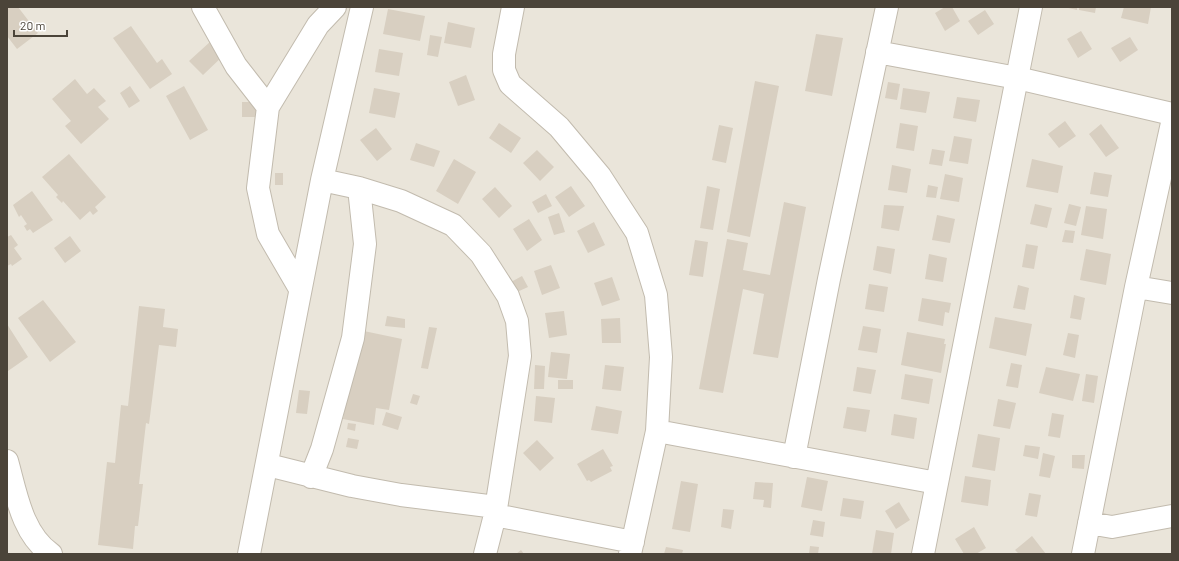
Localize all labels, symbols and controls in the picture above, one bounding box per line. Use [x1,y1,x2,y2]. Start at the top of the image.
scale bar [14,12,67,38]
text: 20 m [20,18,46,32]

